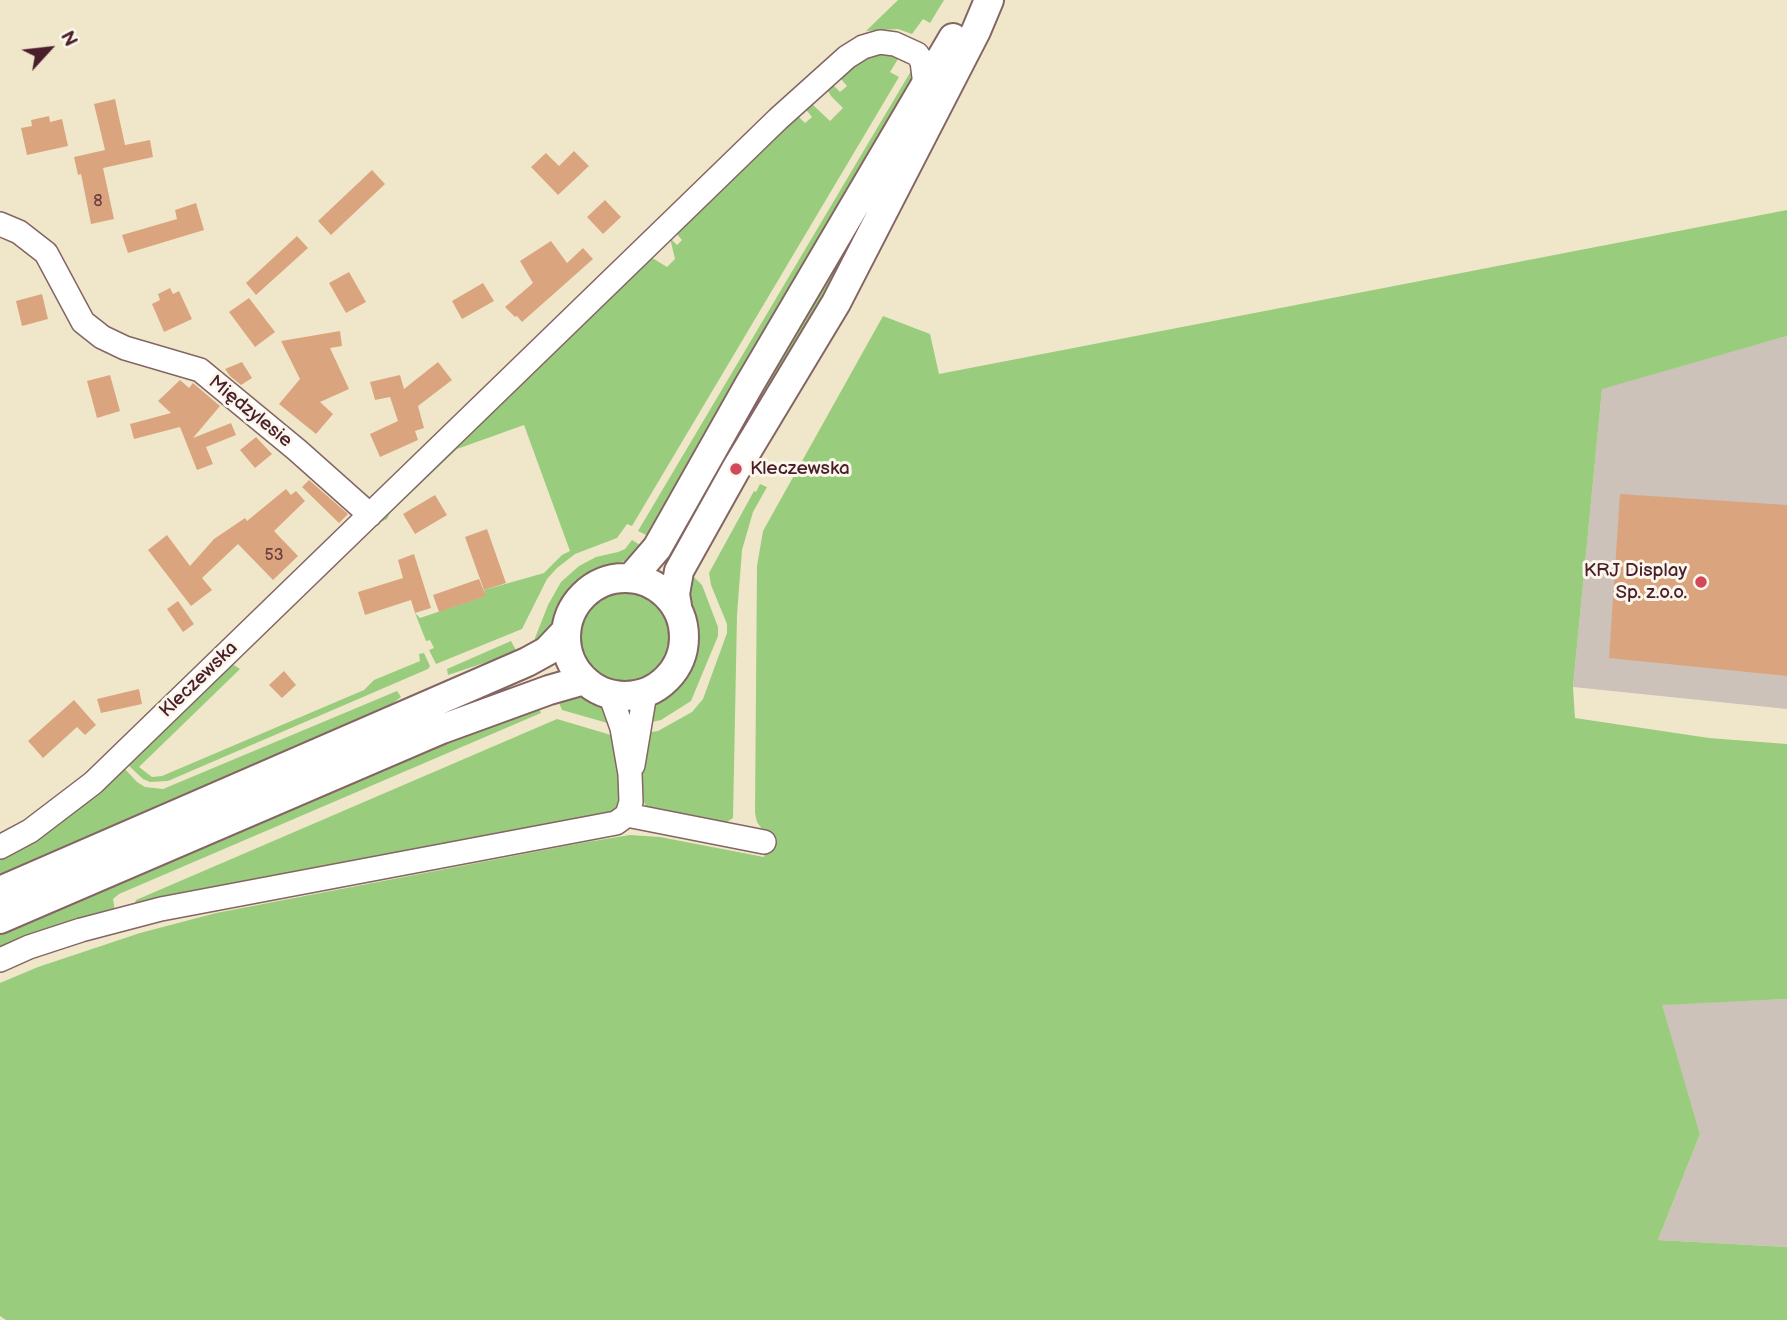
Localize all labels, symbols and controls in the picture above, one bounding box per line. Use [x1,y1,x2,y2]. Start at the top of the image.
north arrow [14,14,84,84]
text: N [55,28,82,51]
house number: 8 [93,192,103,212]
street label: Międzylesie [204,371,296,453]
place label: Kleczewska [750,458,850,480]
marker: Kleczewska [728,461,744,477]
house number: 53 [264,546,284,566]
place label: KRJ Display Sp. z.o.o. [1584,560,1687,604]
marker: KRJ Display Sp. z.o.o. [1693,574,1709,590]
street label: Kleczewska [155,637,243,723]

